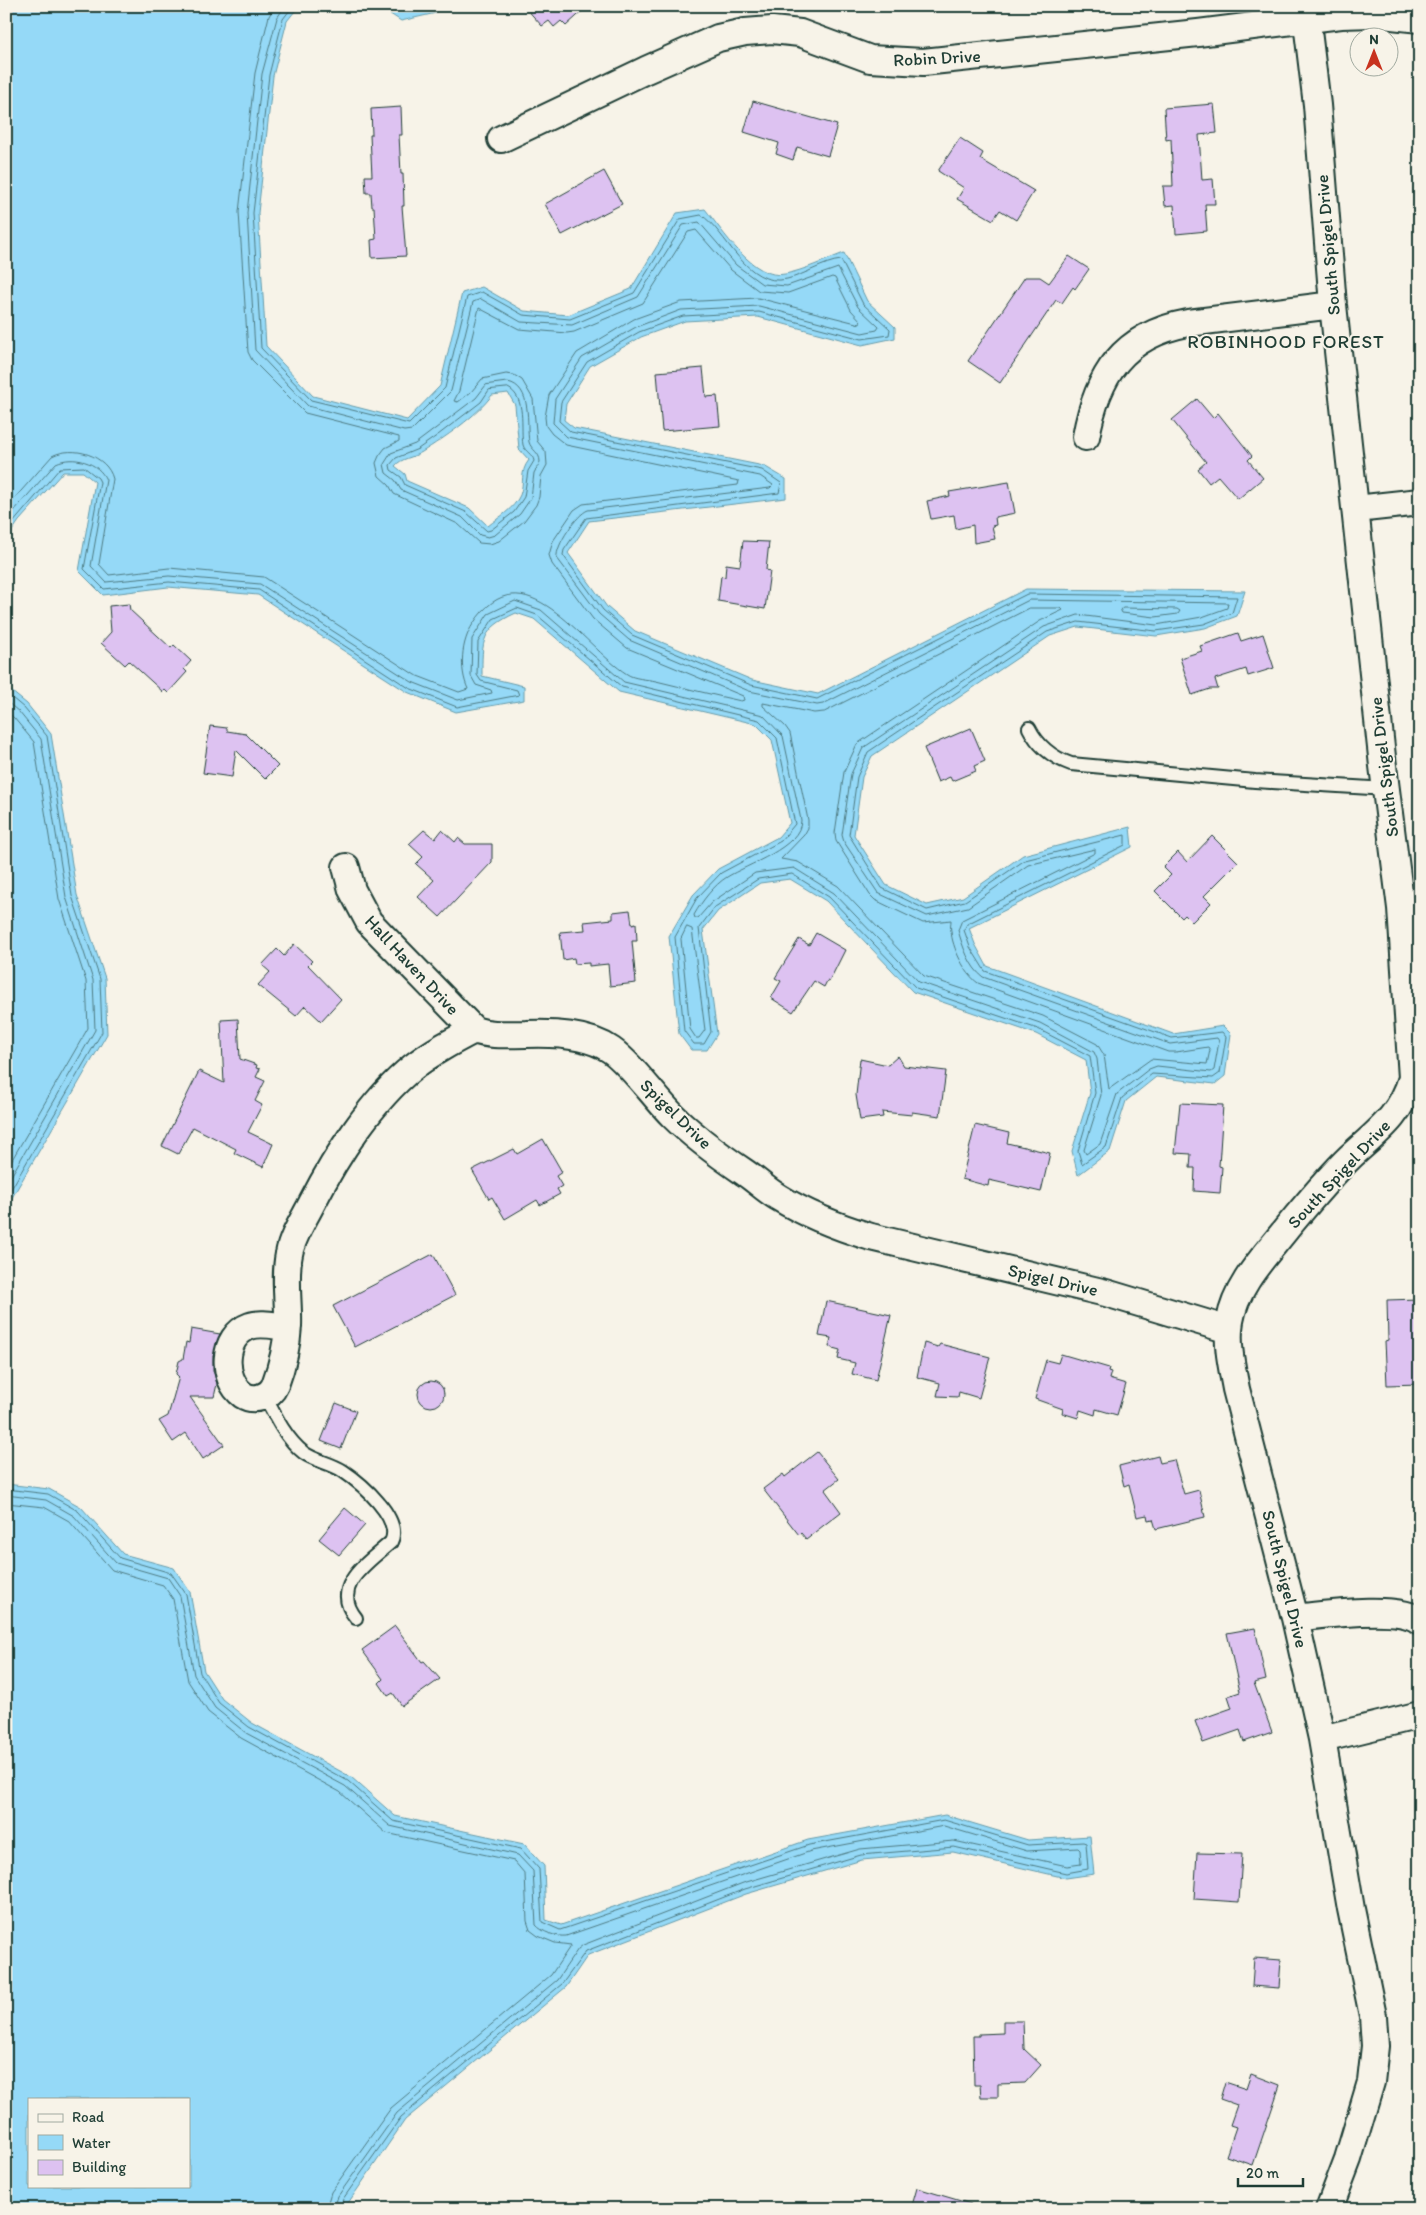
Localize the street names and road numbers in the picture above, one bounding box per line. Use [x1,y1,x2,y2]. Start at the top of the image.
street label: Robin Drive [893,45,981,71]
street label: South Spigel Drive [1311,174,1345,316]
street label: South Spigel Drive [1364,696,1404,838]
street label: Hall Haven Drive [360,910,464,1020]
street label: Spigel Drive [635,1074,717,1154]
street label: South Spigel Drive [1283,1115,1395,1233]
street label: Spigel Drive [1006,1259,1100,1301]
street label: South Spigel Drive [1257,1508,1313,1650]

